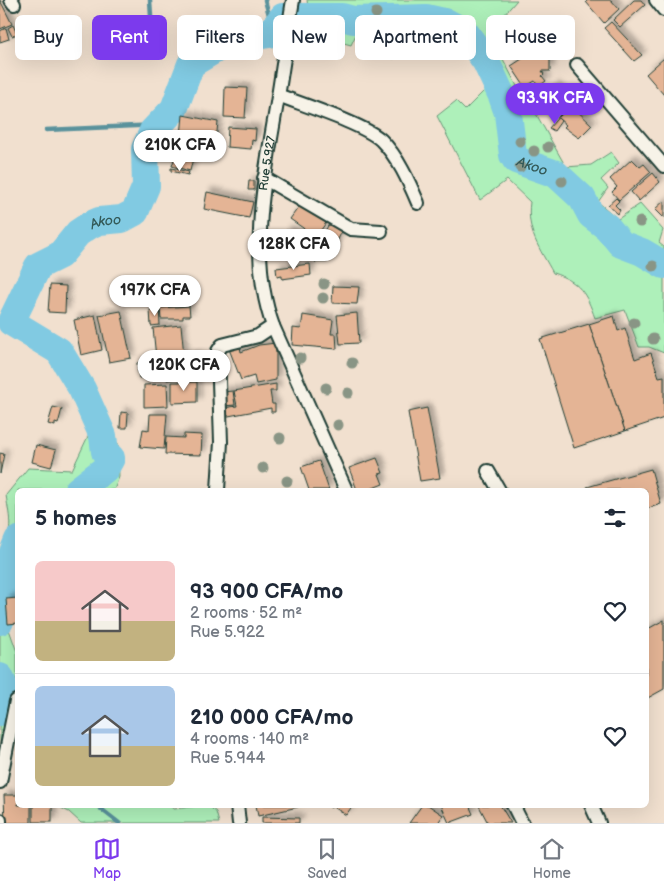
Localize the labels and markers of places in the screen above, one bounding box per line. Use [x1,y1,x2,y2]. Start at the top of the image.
pin: 93.9K CFA [498,82,612,125]
pin: 210K CFA [128,130,232,172]
pin: 128K CFA [242,228,346,271]
pin: 197K CFA [103,274,207,317]
pin: 120K CFA [132,350,236,392]

